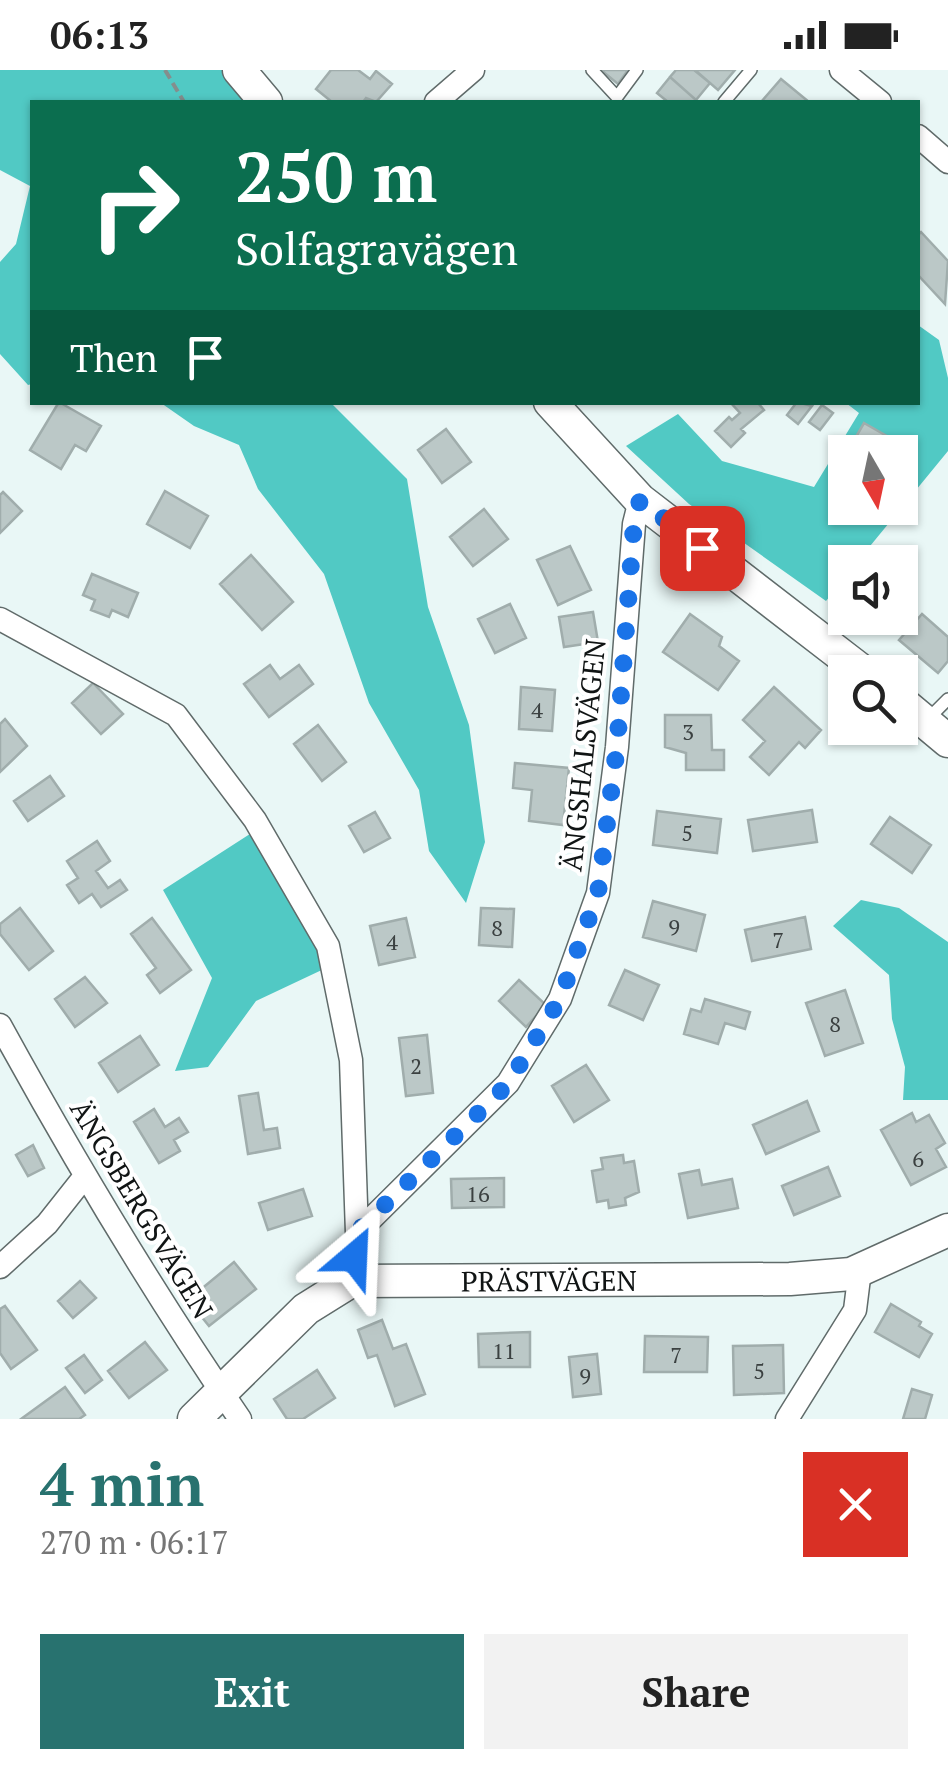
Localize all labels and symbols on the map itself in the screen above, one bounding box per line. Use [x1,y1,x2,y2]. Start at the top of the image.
north arrow [828,435,918,525]
pin [660,506,745,591]
street label: ÄNGSHALSVÄGEN [552,637,614,873]
house number: 4 [531,695,543,724]
house number: 3 [682,717,694,746]
house number: 5 [681,818,693,847]
house number: 9 [668,912,680,941]
house number: 8 [491,913,503,942]
house number: 7 [772,925,784,954]
house number: 4 [386,927,398,956]
house number: 8 [829,1009,841,1038]
house number: 2 [410,1051,422,1080]
street label: ÄNGSBERGSVÄGEN [62,1093,222,1325]
house number: 6 [912,1144,924,1173]
house number: 16 [466,1179,490,1208]
position arrow [302,1205,406,1309]
street label: PRÄSTVÄGEN [461,1261,637,1299]
house number: 11 [492,1336,516,1365]
house number: 7 [670,1340,682,1369]
house number: 5 [753,1356,765,1385]
house number: 9 [579,1361,591,1390]

